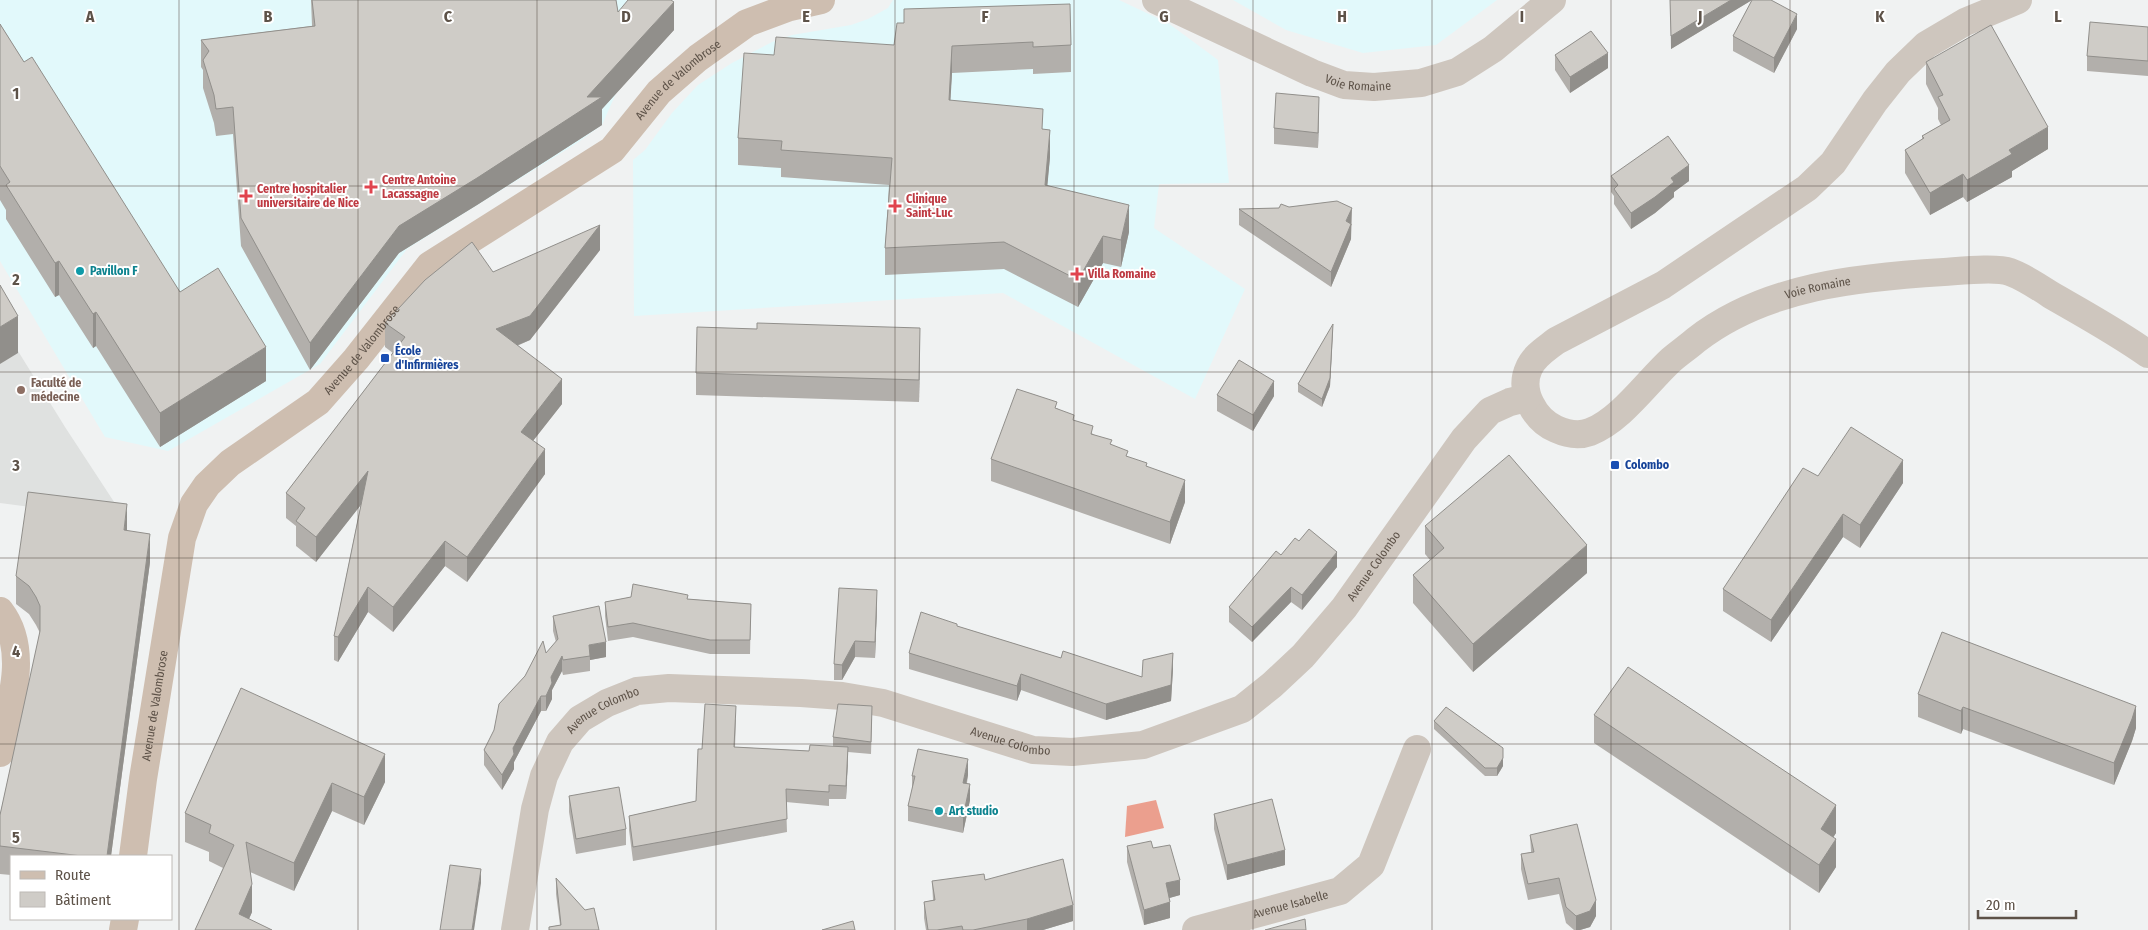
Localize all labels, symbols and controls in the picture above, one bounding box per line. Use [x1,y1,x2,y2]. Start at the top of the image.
text: A [85,7,95,26]
text: B [264,7,273,26]
text: C [444,7,453,26]
text: D [621,7,631,26]
text: E [802,7,810,26]
text: F [981,7,989,26]
text: G [1159,7,1169,26]
text: H [1337,7,1347,26]
text: I [1520,7,1524,26]
text: J [1697,7,1702,26]
text: K [1875,7,1885,26]
text: L [2054,7,2062,26]
street label: Avenue de Valombrose [632,37,724,123]
street label: Voie Romaine [1323,71,1392,94]
text: 1 [13,84,19,103]
place label: Centre Antoine Lacassagne [382,173,456,201]
marker: Centre Antoine Lacassagne [364,180,378,194]
place label: Centre hospitalier universitaire de Nice [257,182,359,210]
marker: Centre hospitalier universitaire de Nice [239,189,253,203]
place label: Clinique Saint-Luc [906,192,953,220]
marker: Clinique Saint-Luc [888,199,902,213]
place label: Pavillon F [90,264,138,278]
marker: Pavillon F [74,265,86,277]
marker: Villa Romaine [1070,267,1084,281]
place label: Villa Romaine [1087,267,1156,281]
text: 2 [11,270,20,289]
street label: Voie Romaine [1783,274,1852,302]
street label: Avenue de Valombrose [321,302,403,397]
place label: École d'Infirmières [395,342,459,372]
marker: École d'Infirmières [379,352,391,364]
place label: Faculté de médecine [31,376,81,404]
marker: Faculté de médecine [15,384,27,396]
text: 3 [11,456,20,475]
place label: Colombo [1625,458,1670,472]
marker: Colombo [1609,459,1621,471]
street label: Avenue Colombo [1344,528,1403,604]
text: 4 [12,642,20,661]
street label: Avenue de Valombrose [139,649,171,762]
street label: Avenue Colombo [563,684,641,737]
street label: Avenue Colombo [969,724,1051,758]
place label: Art studio [948,804,999,818]
marker: Art studio [933,805,945,817]
text: 5 [12,828,20,847]
legend [10,855,172,920]
text: Route [55,866,91,884]
street label: Avenue Isabelle [1251,887,1330,921]
scale bar [1978,888,2076,920]
text: Bâtiment [55,891,111,909]
text: 20 m [1986,896,2016,914]

